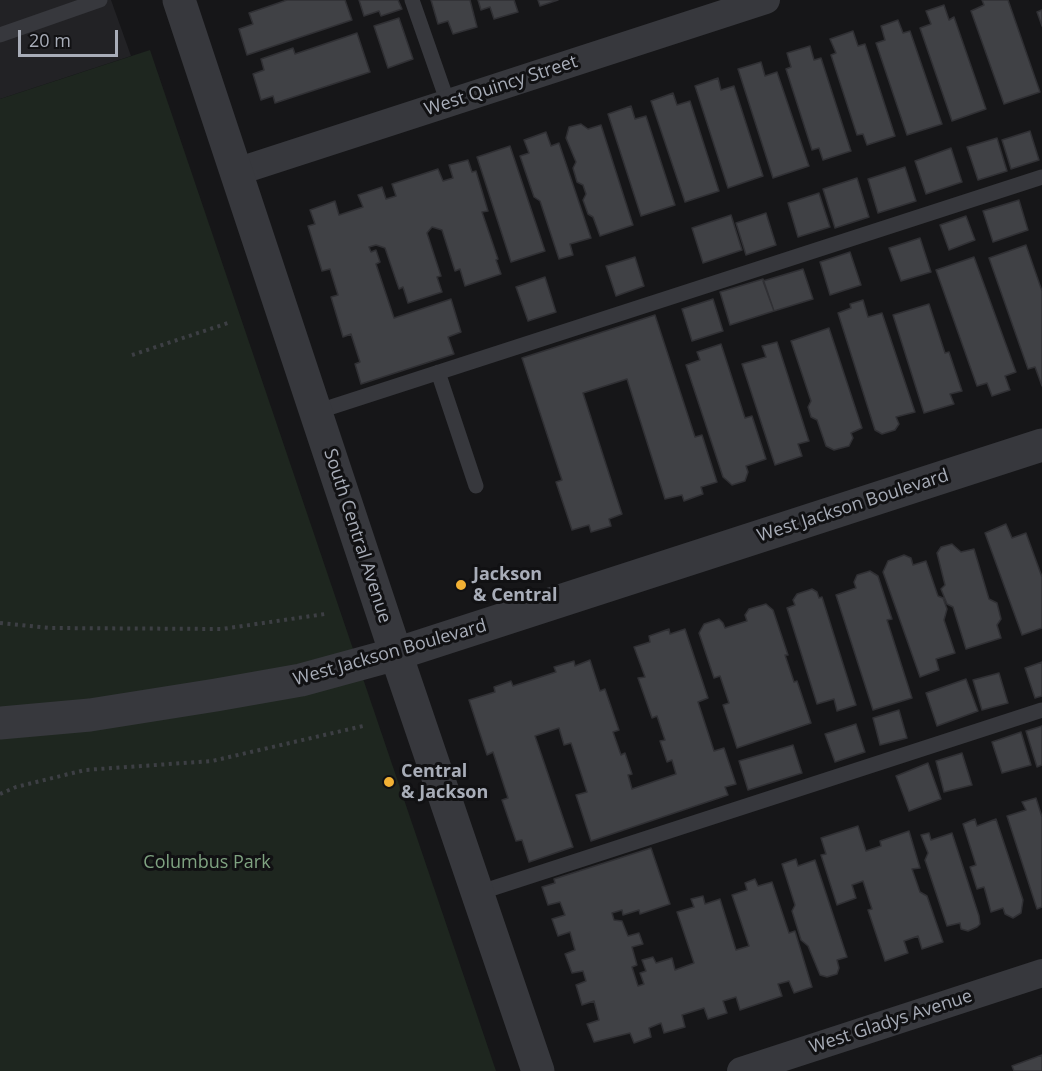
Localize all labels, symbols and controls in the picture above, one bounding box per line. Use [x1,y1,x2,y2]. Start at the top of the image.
scale bar [21,18,122,56]
text: 20 m [29,28,71,52]
street label: West Quincy Street [422,51,580,121]
street label: South Central Avenue [319,446,395,626]
street label: West Jackson Boulevard [755,465,951,547]
place label: Jackson & Central [473,564,557,606]
marker: Jackson & Central [454,578,468,592]
street label: West Jackson Boulevard [291,615,489,691]
place label: Central & Jackson [401,761,488,804]
marker: Central & Jackson [382,775,396,789]
park label: Columbus Park [143,852,271,874]
street label: West Gladys Avenue [807,985,975,1059]

